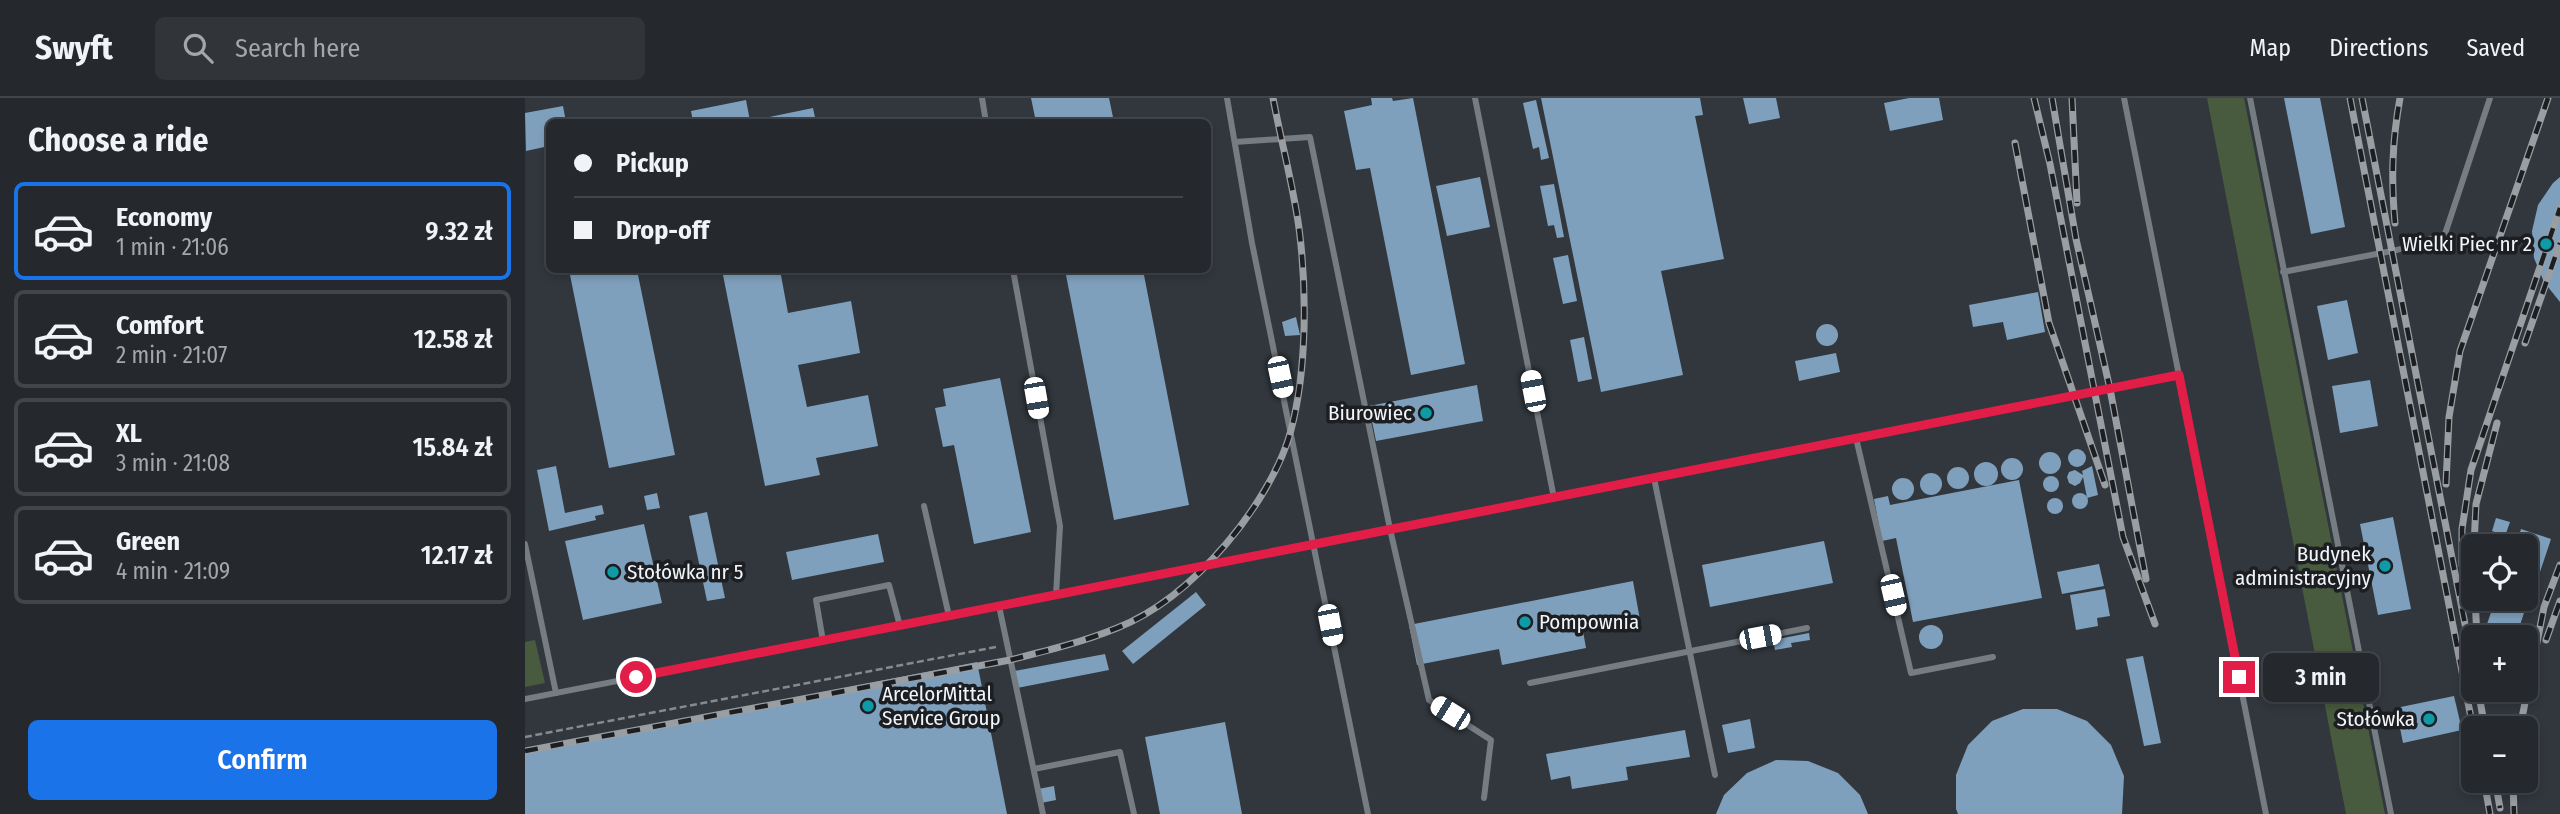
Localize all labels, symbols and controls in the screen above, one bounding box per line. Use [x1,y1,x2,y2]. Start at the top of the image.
search box [155,17,645,80]
text: Swyft [35,28,113,68]
icon: search [179,29,217,67]
text: Search here [235,33,360,64]
text: Map [2250,34,2291,62]
text: Directions [2329,34,2428,62]
text: Saved [2466,34,2525,62]
text: Choose a ride [28,121,209,159]
text: Pickup [616,148,689,179]
icon: car [32,200,95,263]
text: Economy [116,202,212,233]
text: Drop-off [616,215,709,246]
text: 9.32 zł [425,216,493,247]
place label: Wielki Piec nr 2 [2402,231,2532,257]
text: 1 min · 21:06 [116,233,229,261]
marker: Wielki Piec nr 2 [2538,236,2554,252]
icon: car [32,308,95,371]
text: Comfort [116,310,204,341]
text: 12.58 zł [414,324,493,355]
text: 2 min · 21:07 [116,341,227,369]
car [1266,354,1295,400]
car [1519,368,1548,414]
car [1023,375,1050,421]
place label: Biurowiec [1328,400,1412,426]
marker: Biurowiec [1418,405,1434,421]
icon: car [32,416,95,479]
text: XL [116,418,142,449]
text: 15.84 zł [413,432,493,463]
text: 3 min · 21:08 [116,449,230,477]
icon: car [32,524,95,587]
text: Green [116,526,180,557]
map controls [2461,534,2538,793]
button: locate [2461,534,2538,611]
text: 12.17 zł [421,540,493,571]
place label: Budynek administracyjny [2235,541,2372,591]
text: 4 min · 21:09 [116,557,230,585]
marker: Budynek administracyjny [2377,558,2393,574]
place label: Stołówka nr 5 [627,559,743,585]
marker: Stołówka nr 5 [605,564,621,580]
car [1879,572,1908,618]
car [1316,602,1345,648]
place label: Pompownia [1539,609,1639,635]
marker: Pompownia [1517,614,1533,630]
car [1738,623,1783,651]
button: + [2461,625,2538,702]
callout: 3 min [2263,652,2379,702]
route start [620,661,652,693]
route end [2223,661,2255,693]
text: 3 min [2295,663,2347,691]
place label: ArcelorMittal Service Group [882,681,1001,731]
car [1427,693,1474,733]
marker: ArcelorMittal Service Group [860,698,876,714]
place label: Stołówka [2337,706,2415,732]
marker: Stołówka [2421,711,2437,727]
button: − [2461,716,2538,793]
button: Confirm [28,720,497,800]

